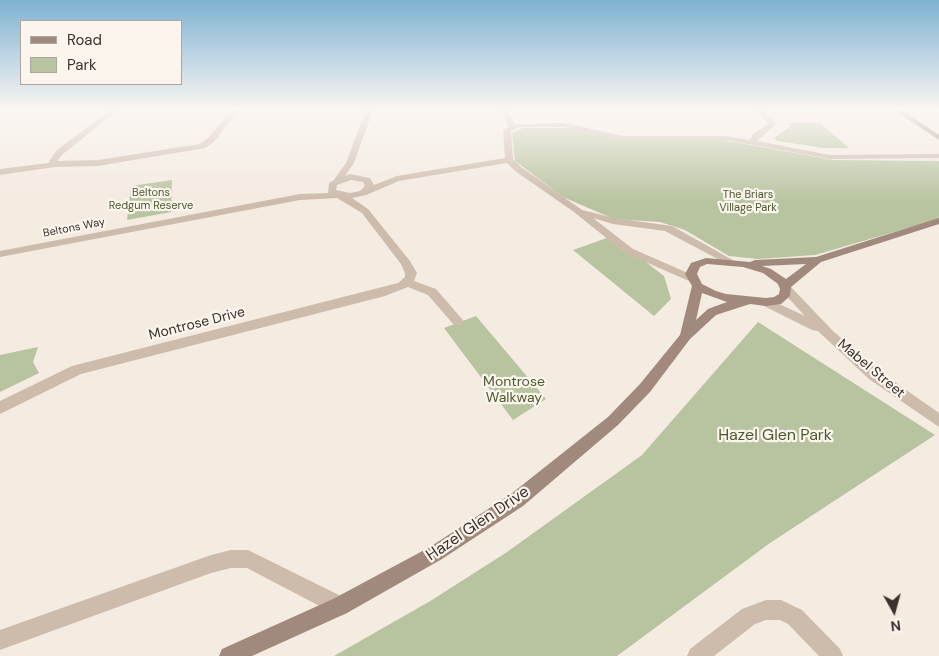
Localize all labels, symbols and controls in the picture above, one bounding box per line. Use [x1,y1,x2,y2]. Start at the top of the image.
legend [20,20,182,85]
text: Road [67,30,102,50]
text: Park [67,55,97,75]
park label: Beltons Redgum Reserve [109,186,193,212]
park label: The Briars Village Park [719,188,777,214]
street label: Beltons Way [42,216,106,240]
street label: Montrose Drive [147,304,247,344]
street label: Mabel Street [834,336,908,402]
park label: Montrose Walkway [483,374,545,407]
park label: Hazel Glen Park [718,426,832,446]
street label: Hazel Glen Drive [423,483,533,565]
north arrow [869,586,919,636]
text: N [890,616,902,635]

